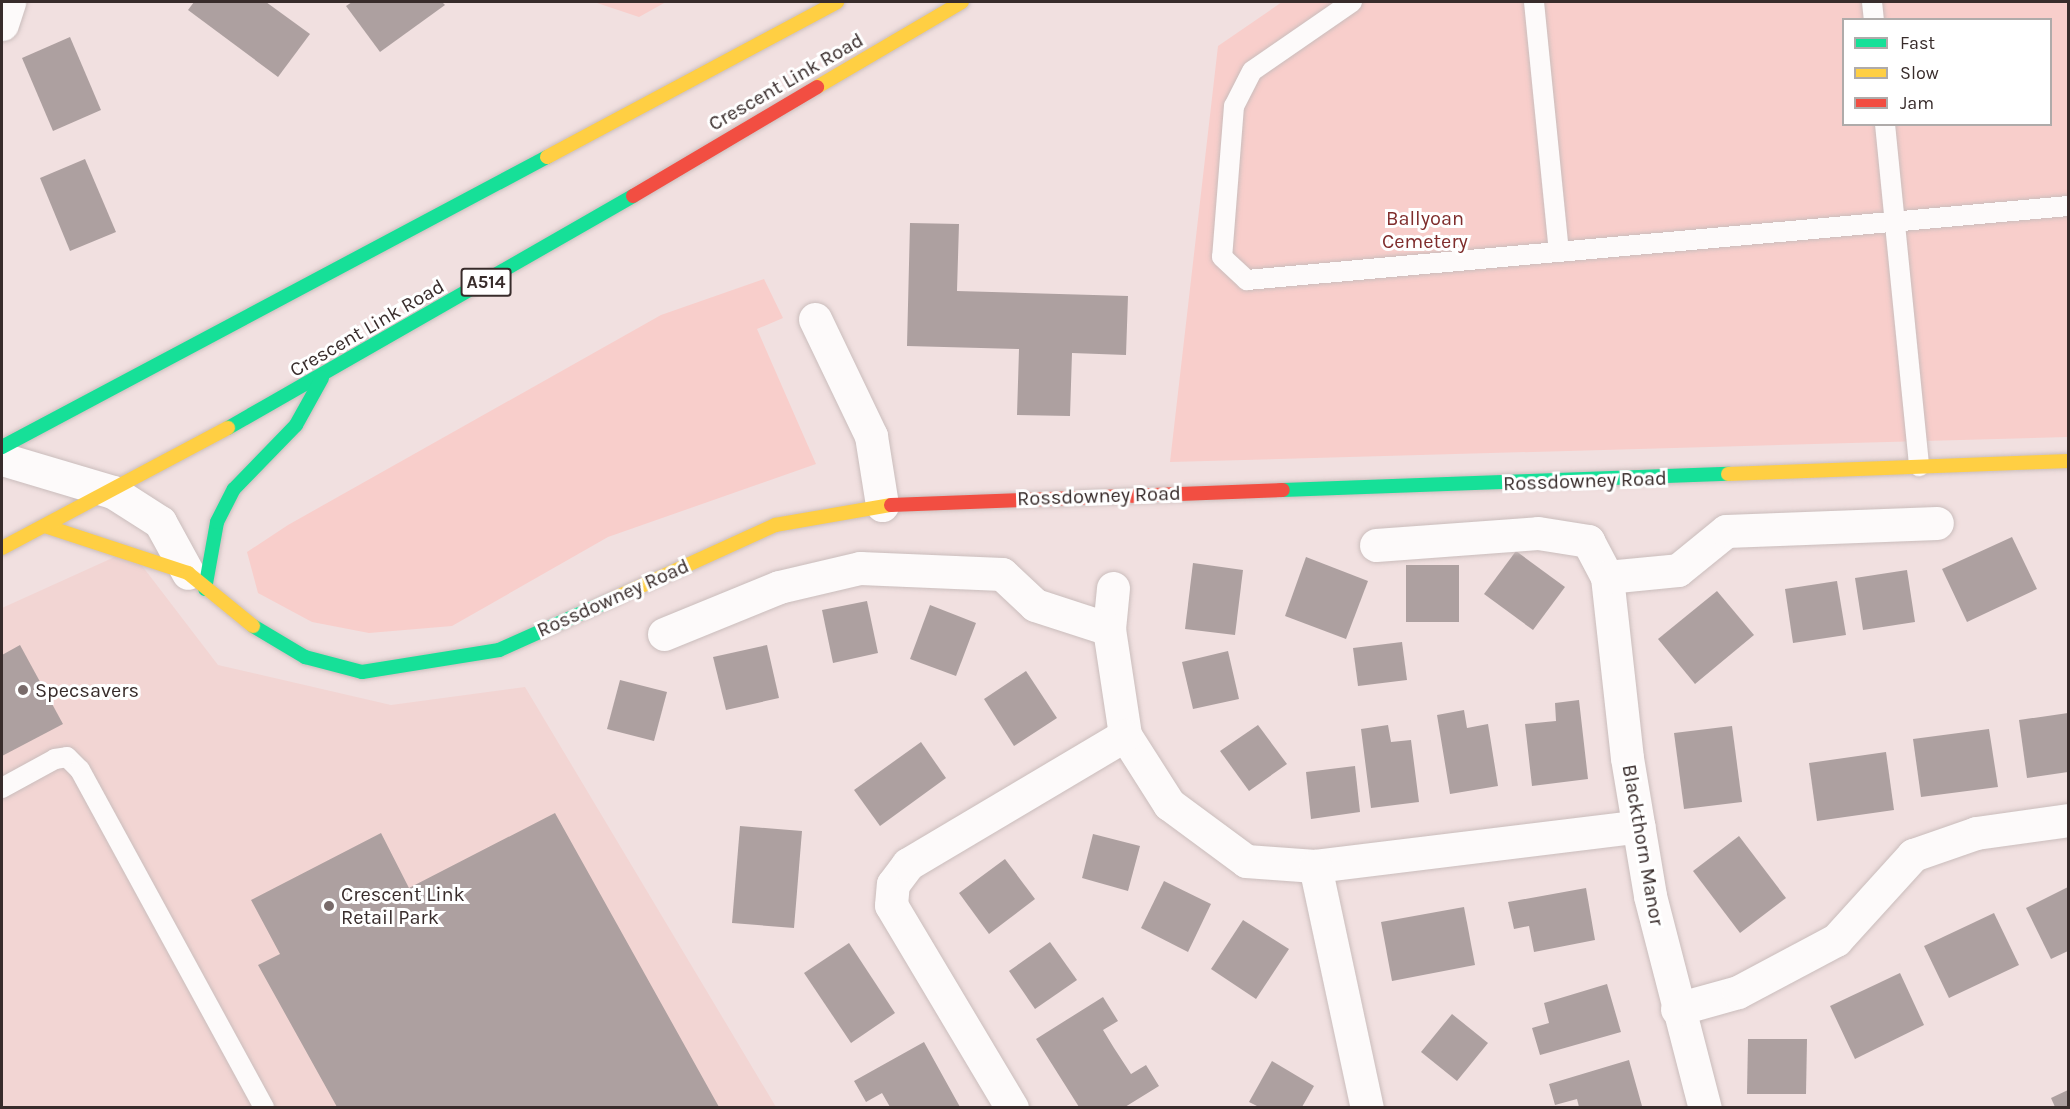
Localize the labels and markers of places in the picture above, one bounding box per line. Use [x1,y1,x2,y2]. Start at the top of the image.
place label: Specsavers [35,678,139,702]
marker: Specsavers [16,683,30,697]
place label: Crescent Link Retail Park [341,882,465,929]
marker: Crescent Link Retail Park [322,899,336,913]

